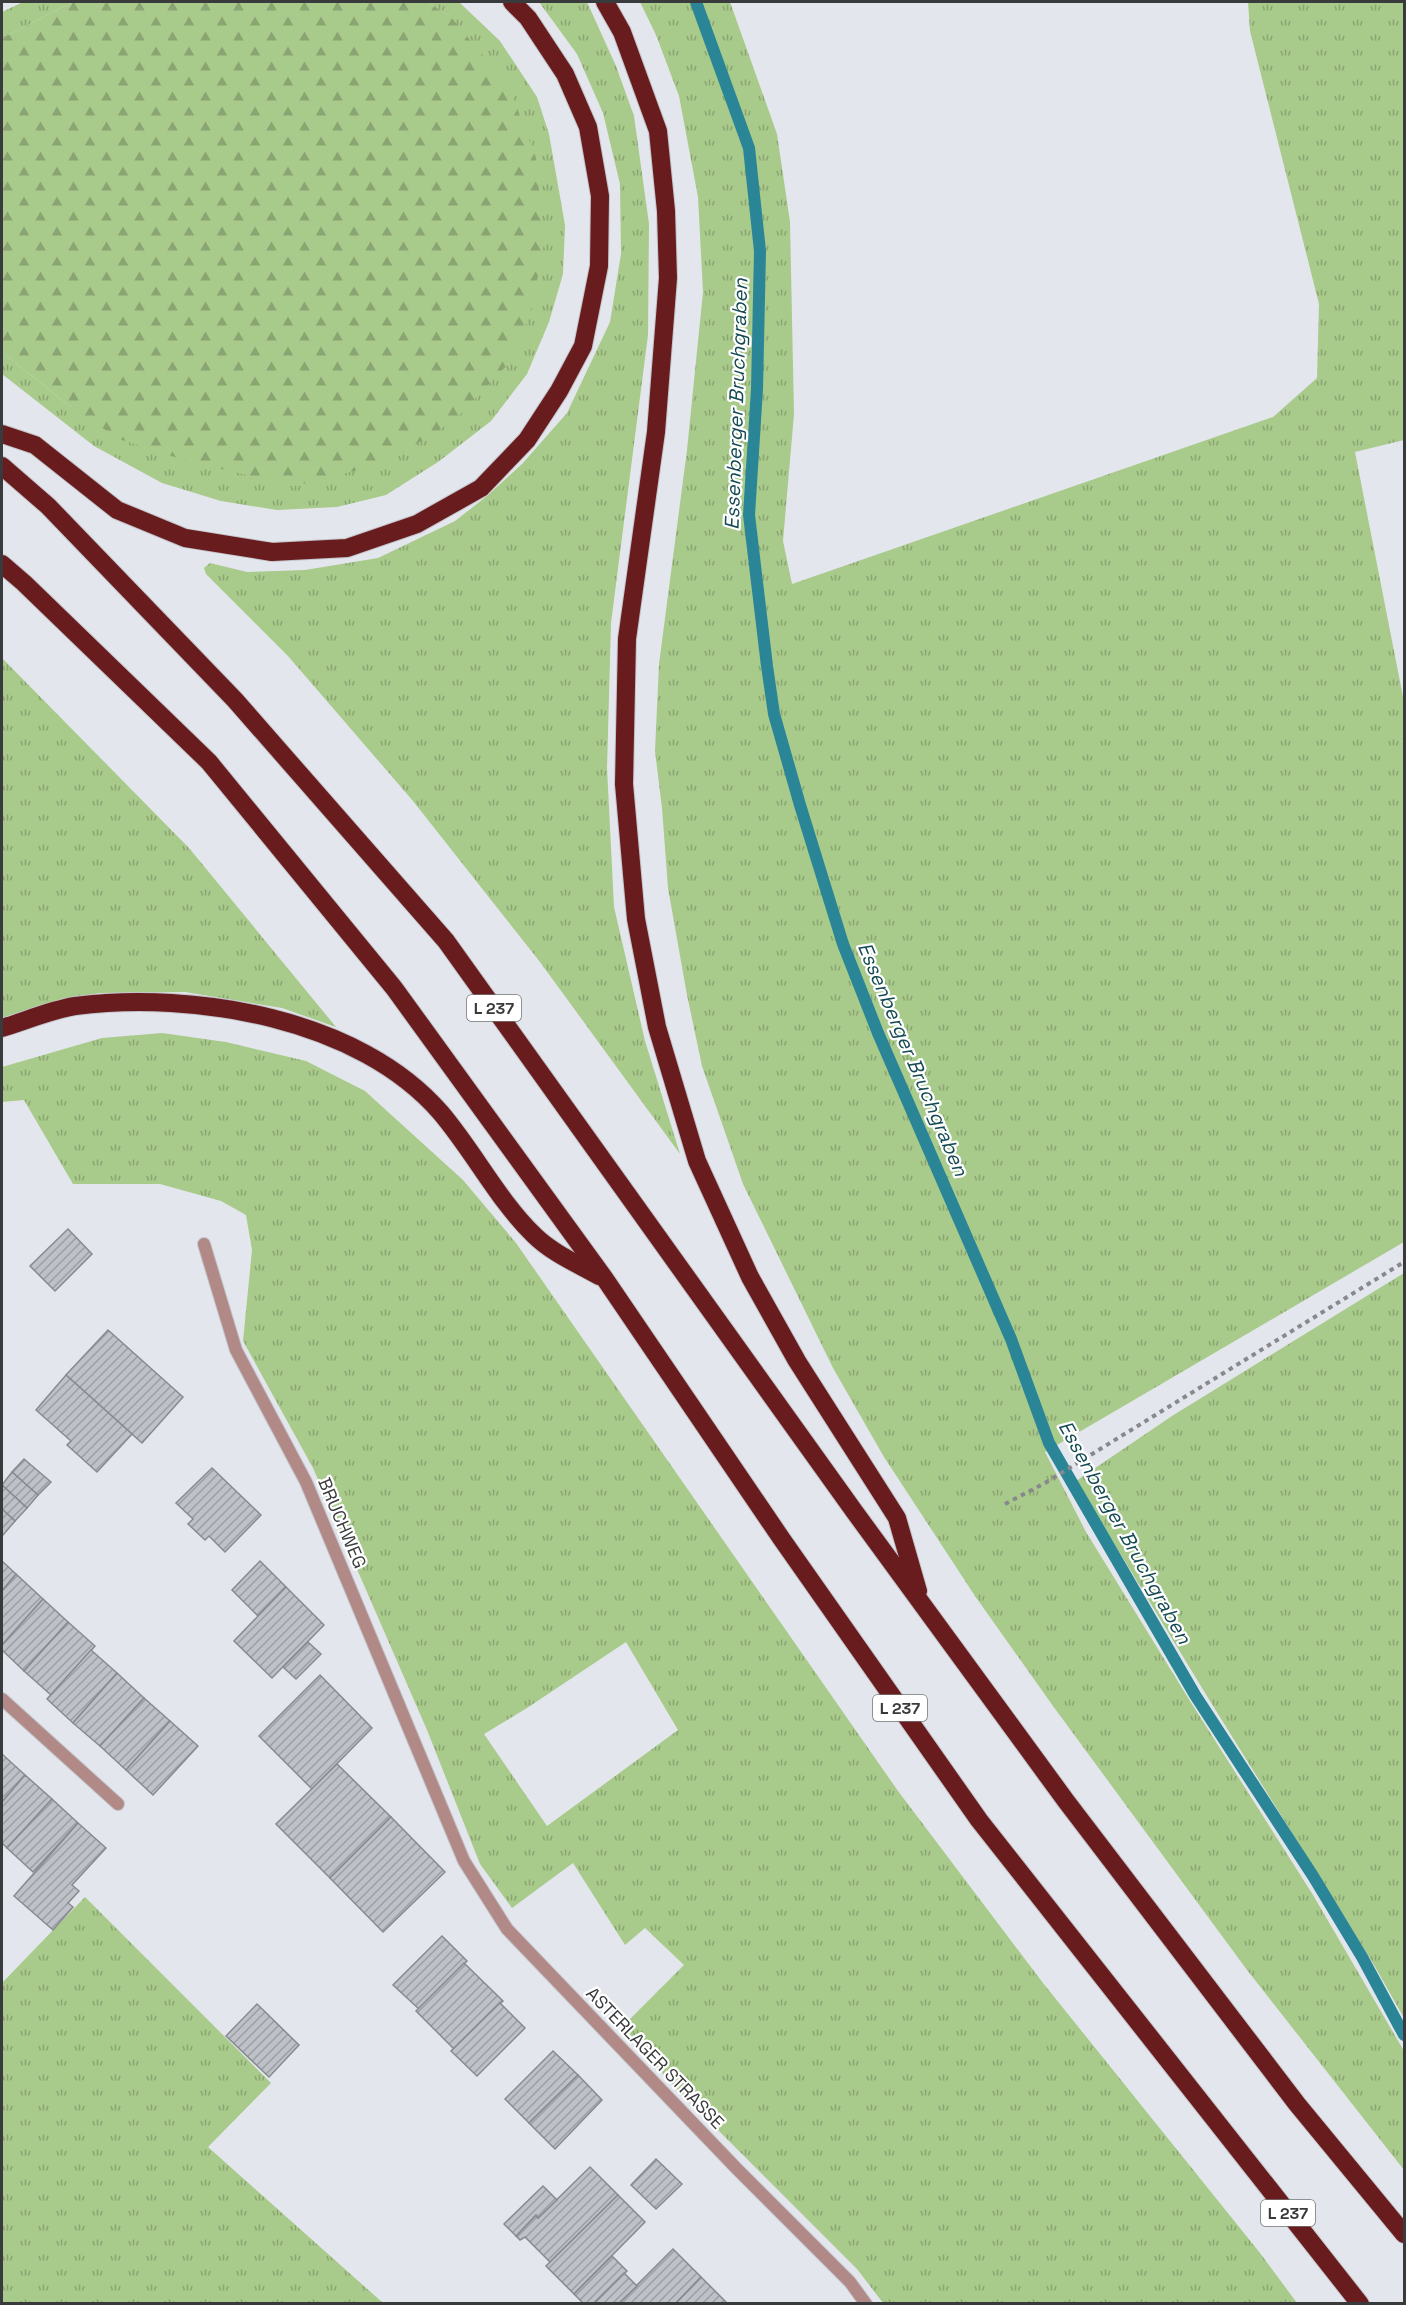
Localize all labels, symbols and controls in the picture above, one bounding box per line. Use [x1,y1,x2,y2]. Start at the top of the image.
water label: Essenberger Bruchgraben [719,277,753,530]
water label: Essenberger Bruchgraben [852,938,974,1180]
road number: L 237 [467,995,521,1021]
water label: Essenberger Bruchgraben [1053,1416,1198,1649]
street label: BRUCHWEG [313,1474,372,1572]
road number: L 237 [873,1695,927,1721]
street label: ASTERLAGER STRASSE [582,1982,729,2134]
road number: L 237 [1261,2200,1315,2226]

